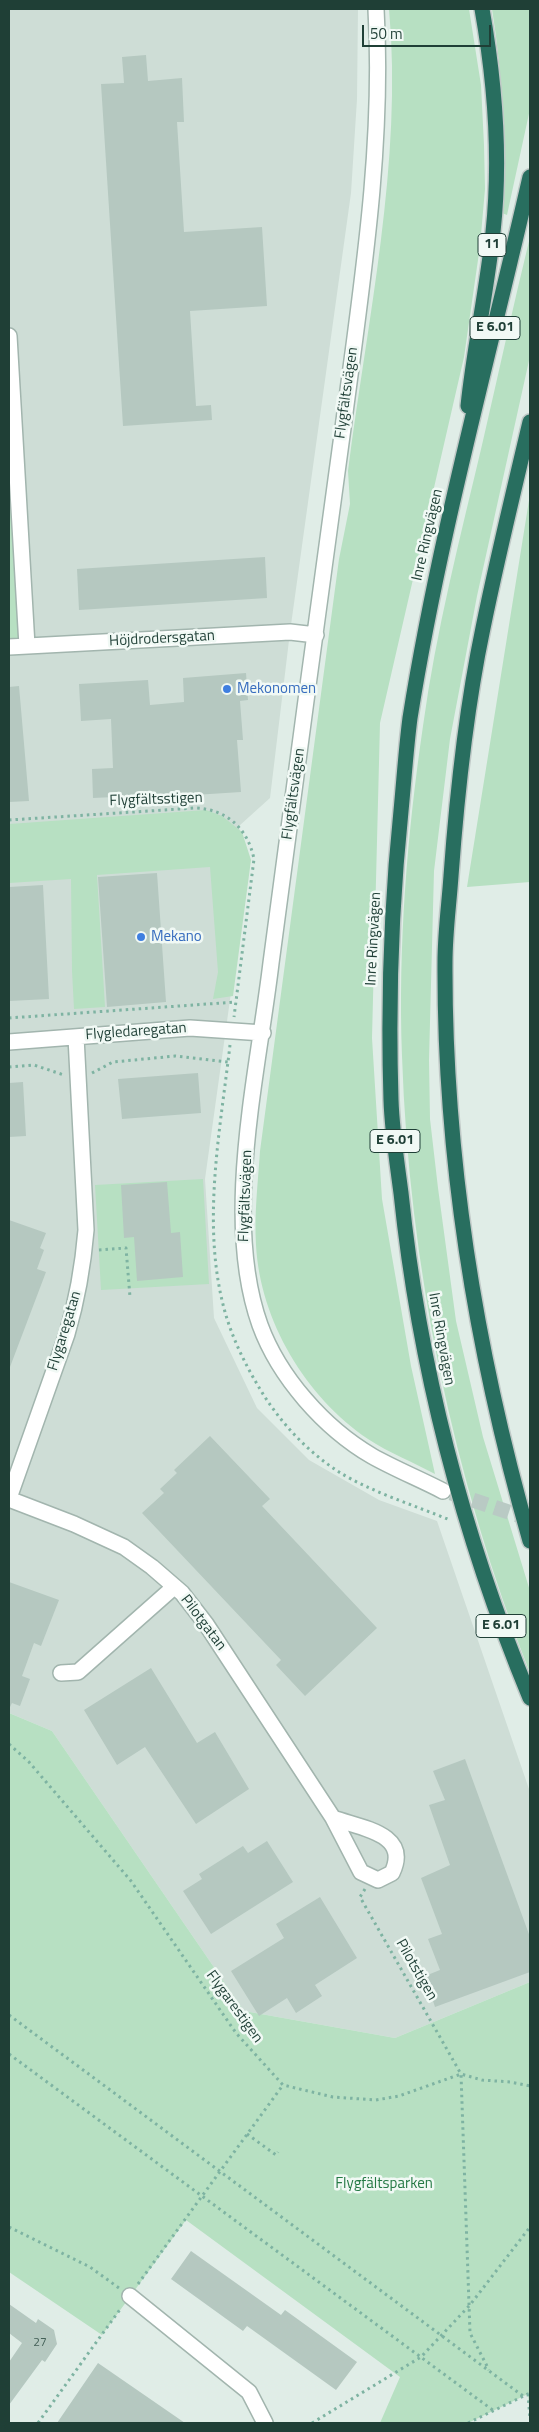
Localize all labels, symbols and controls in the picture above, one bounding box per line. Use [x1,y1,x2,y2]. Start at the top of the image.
scale bar [364,15,493,47]
text: 50 m [370,22,403,45]
road number: 11 [478,234,506,256]
road number: E 6.01 [470,316,520,339]
street label: Flygfältsvägen [332,346,362,440]
street label: Inre Ringvägen [409,487,447,583]
street label: Höjdrodersgatan [109,627,215,651]
place label: Mekonomen [237,680,316,698]
marker: Mekonomen [221,683,233,695]
street label: Flygfältsvägen [279,747,309,841]
street label: Flygfältsstigen [109,789,203,811]
street label: Inre Ringvägen [363,892,385,986]
place label: Mekano [151,928,202,946]
marker: Mekano [135,931,147,943]
street label: Flygledaregatan [85,1019,187,1045]
road number: E 6.01 [370,1130,420,1152]
street label: Flygfältsvägen [235,1150,257,1242]
street label: Flygaregatan [44,1289,86,1373]
street label: Inre Ringvägen [424,1291,458,1387]
street label: Pilotgatan [176,1592,230,1654]
road number: E 6.01 [476,1614,526,1638]
street label: Pilotstigen [391,1936,441,2004]
street label: Flygarestigen [202,1967,266,2047]
park label: Flygfältsparken [335,2175,433,2193]
house number: 27 [33,2336,47,2350]

